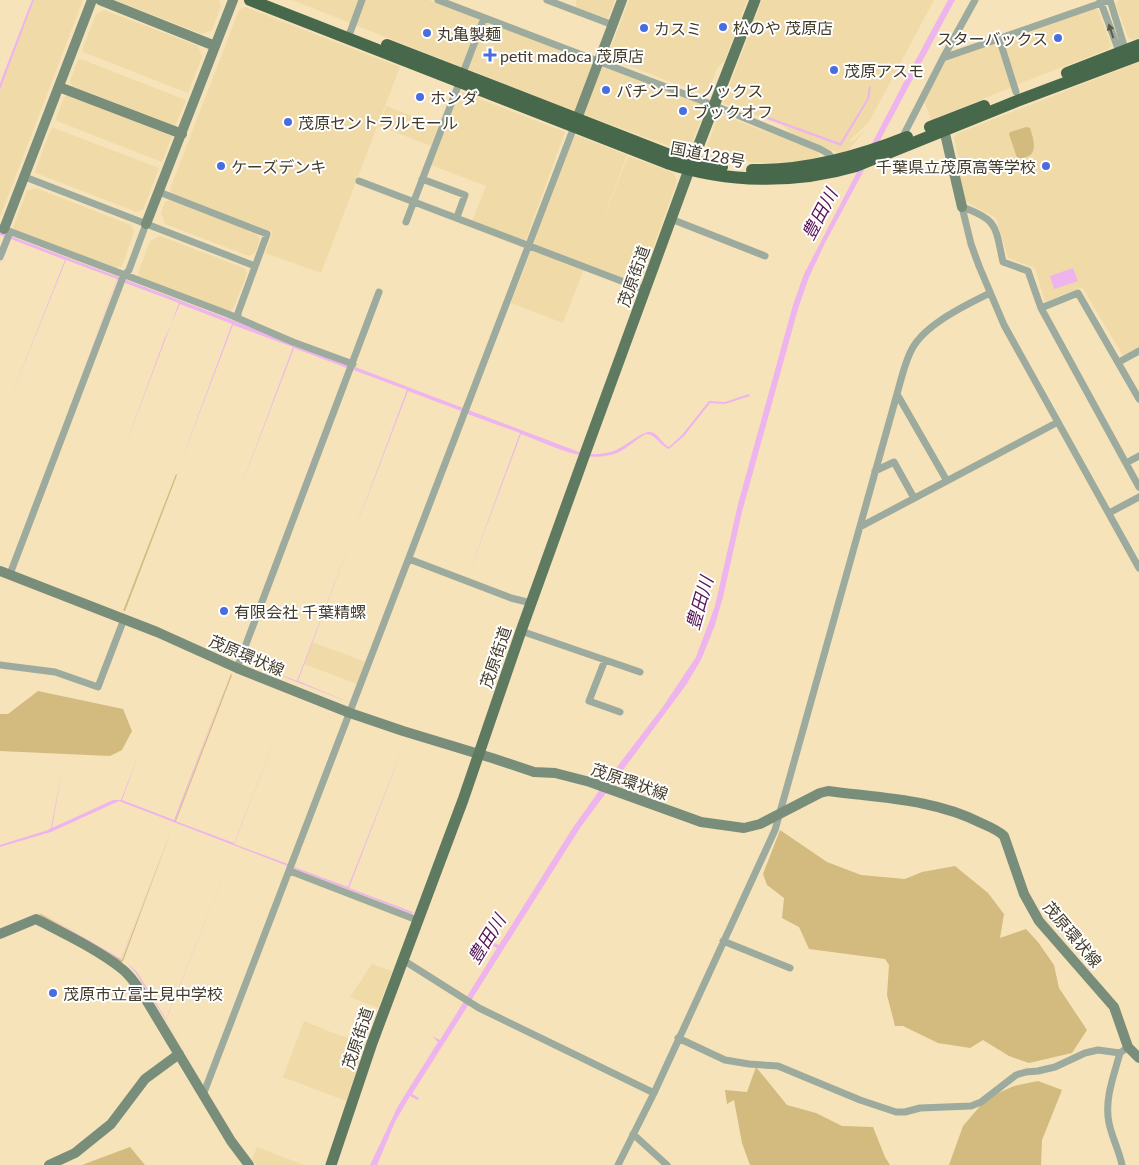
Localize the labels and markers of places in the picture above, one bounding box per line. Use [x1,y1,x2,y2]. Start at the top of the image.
place label: 松のや 茂原店 [733,18,833,37]
place label: カスミ [654,19,702,38]
marker: 松のや 茂原店 [717,21,729,33]
marker: カスミ [638,22,650,34]
place label: 丸亀製麺 [437,24,501,43]
marker: 丸亀製麺 [421,27,433,39]
place label: スターバックス [937,29,1048,48]
marker: スターバックス [1052,32,1064,44]
place label: petit madoca 茂原店 [500,46,644,65]
marker: petit madoca 茂原店 [484,49,496,61]
place label: 茂原アスモ [844,61,924,80]
marker: 茂原アスモ [828,64,840,76]
place label: パチンコ ヒノックス [616,81,763,100]
marker: パチンコ ヒノックス [600,84,612,96]
place label: ホンダ [430,88,478,107]
marker: ホンダ [414,91,426,103]
place label: ブックオフ [693,102,773,121]
marker: ブックオフ [677,105,689,117]
place label: 茂原セントラルモール [298,113,458,132]
marker: 茂原セントラルモール [282,116,294,128]
place label: ケーズデンキ [231,157,326,176]
place label: 千葉県立茂原高等学校 [876,157,1036,176]
marker: ケーズデンキ [215,160,227,172]
marker: 千葉県立茂原高等学校 [1040,160,1052,172]
place label: 有限会社 千葉精螺 [234,602,366,621]
marker: 有限会社 千葉精螺 [218,605,230,617]
place label: 茂原市立冨士見中学校 [63,984,223,1003]
marker: 茂原市立冨士見中学校 [47,987,59,999]

